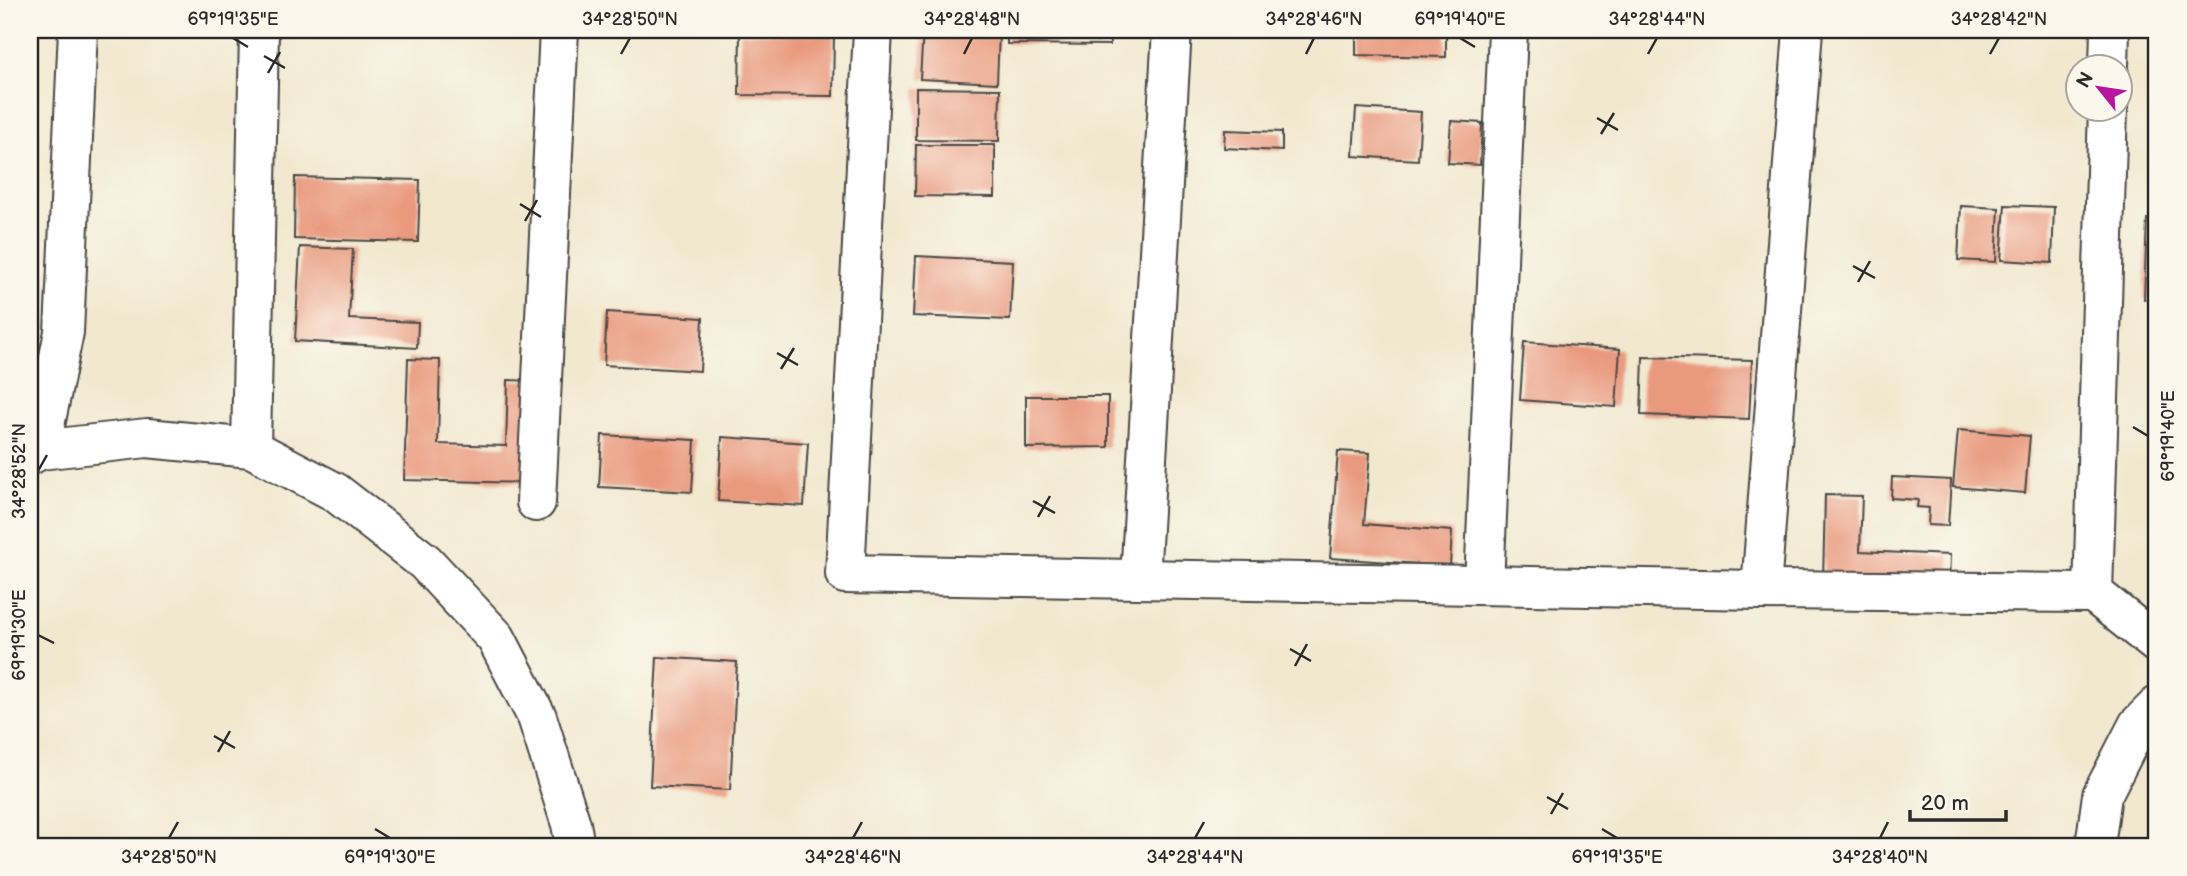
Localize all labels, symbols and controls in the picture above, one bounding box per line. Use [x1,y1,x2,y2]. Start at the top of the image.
text: 69°19'35"E [187,9,279,30]
text: 34°28'50"N [582,9,678,30]
text: 34°28'48"N [924,9,1020,30]
text: 34°28'46"N [1265,9,1363,30]
text: 69°19'40"E [1414,9,1506,30]
text: 34°28'44"N [1609,9,1705,30]
text: 34°28'42"N [1951,9,2047,30]
north arrow [2064,52,2134,122]
text: N [2072,68,2099,92]
text: 69°19'40"E [2158,390,2179,482]
text: 34°28'52"N [9,423,30,519]
text: 69°19'30"E [9,589,30,681]
scale bar [1910,778,2007,822]
text: 20 m [1921,791,1969,816]
text: 34°28'50"N [121,847,217,868]
text: 69°19'30"E [344,847,436,868]
text: 34°28'46"N [804,847,902,868]
text: 34°28'44"N [1147,847,1243,868]
text: 69°19'35"E [1571,847,1663,868]
text: 34°28'40"N [1832,847,1928,868]

